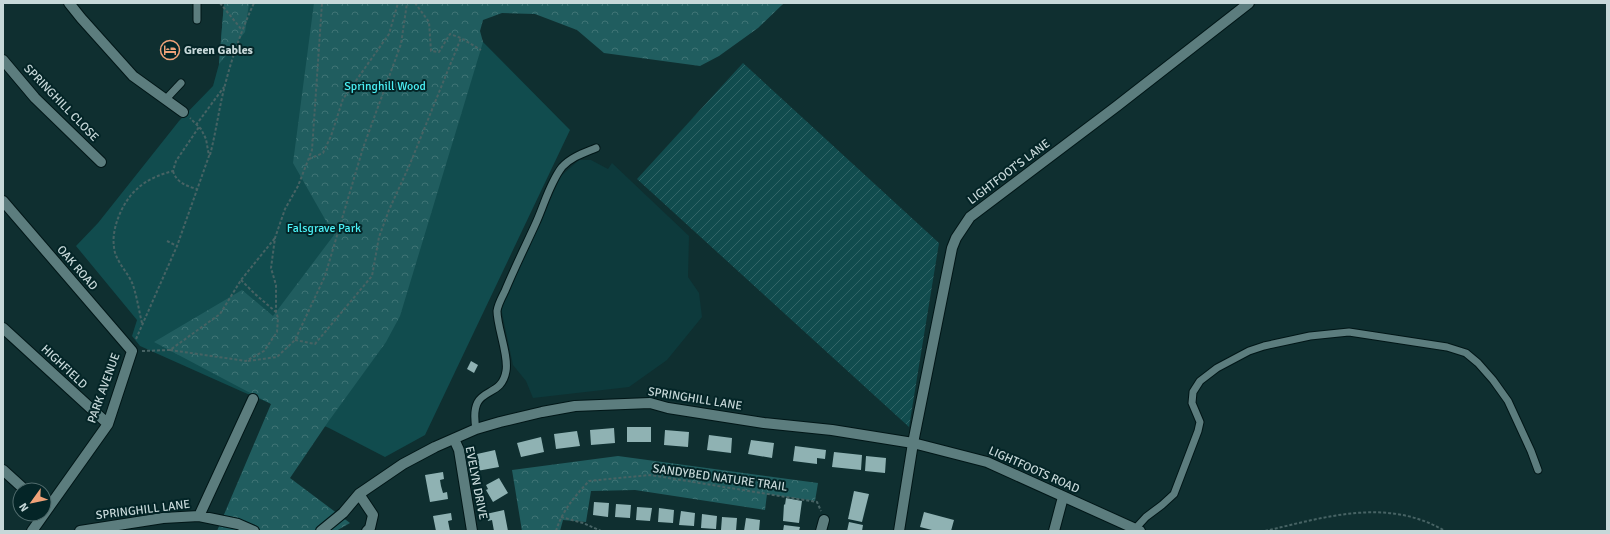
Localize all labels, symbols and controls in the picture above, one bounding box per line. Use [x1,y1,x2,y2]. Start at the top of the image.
hotel icon: Green Gables [159,39,181,61]
place label: Green Gables [184,43,254,58]
street label: SPRINGHILL CLOSE [20,61,102,145]
park label: Springhill Wood [344,79,426,94]
street label: LIGHTFOOT'S LANE [965,136,1053,208]
park label: Falsgrave Park [287,221,361,236]
street label: OAK ROAD [53,242,101,294]
street label: HIGHFIELD [38,342,90,392]
street label: PARK AVENUE [84,351,124,425]
street label: SPRINGHILL LANE [647,384,743,414]
street label: LIGHTFOOTS ROAD [986,443,1082,497]
street label: EVELYN DRIVE [462,445,491,521]
street label: SANDYBED NATURE TRAIL [652,461,788,495]
north arrow [12,482,52,522]
street label: SPRINGHILL LANE [95,497,191,523]
text: N [16,500,32,514]

